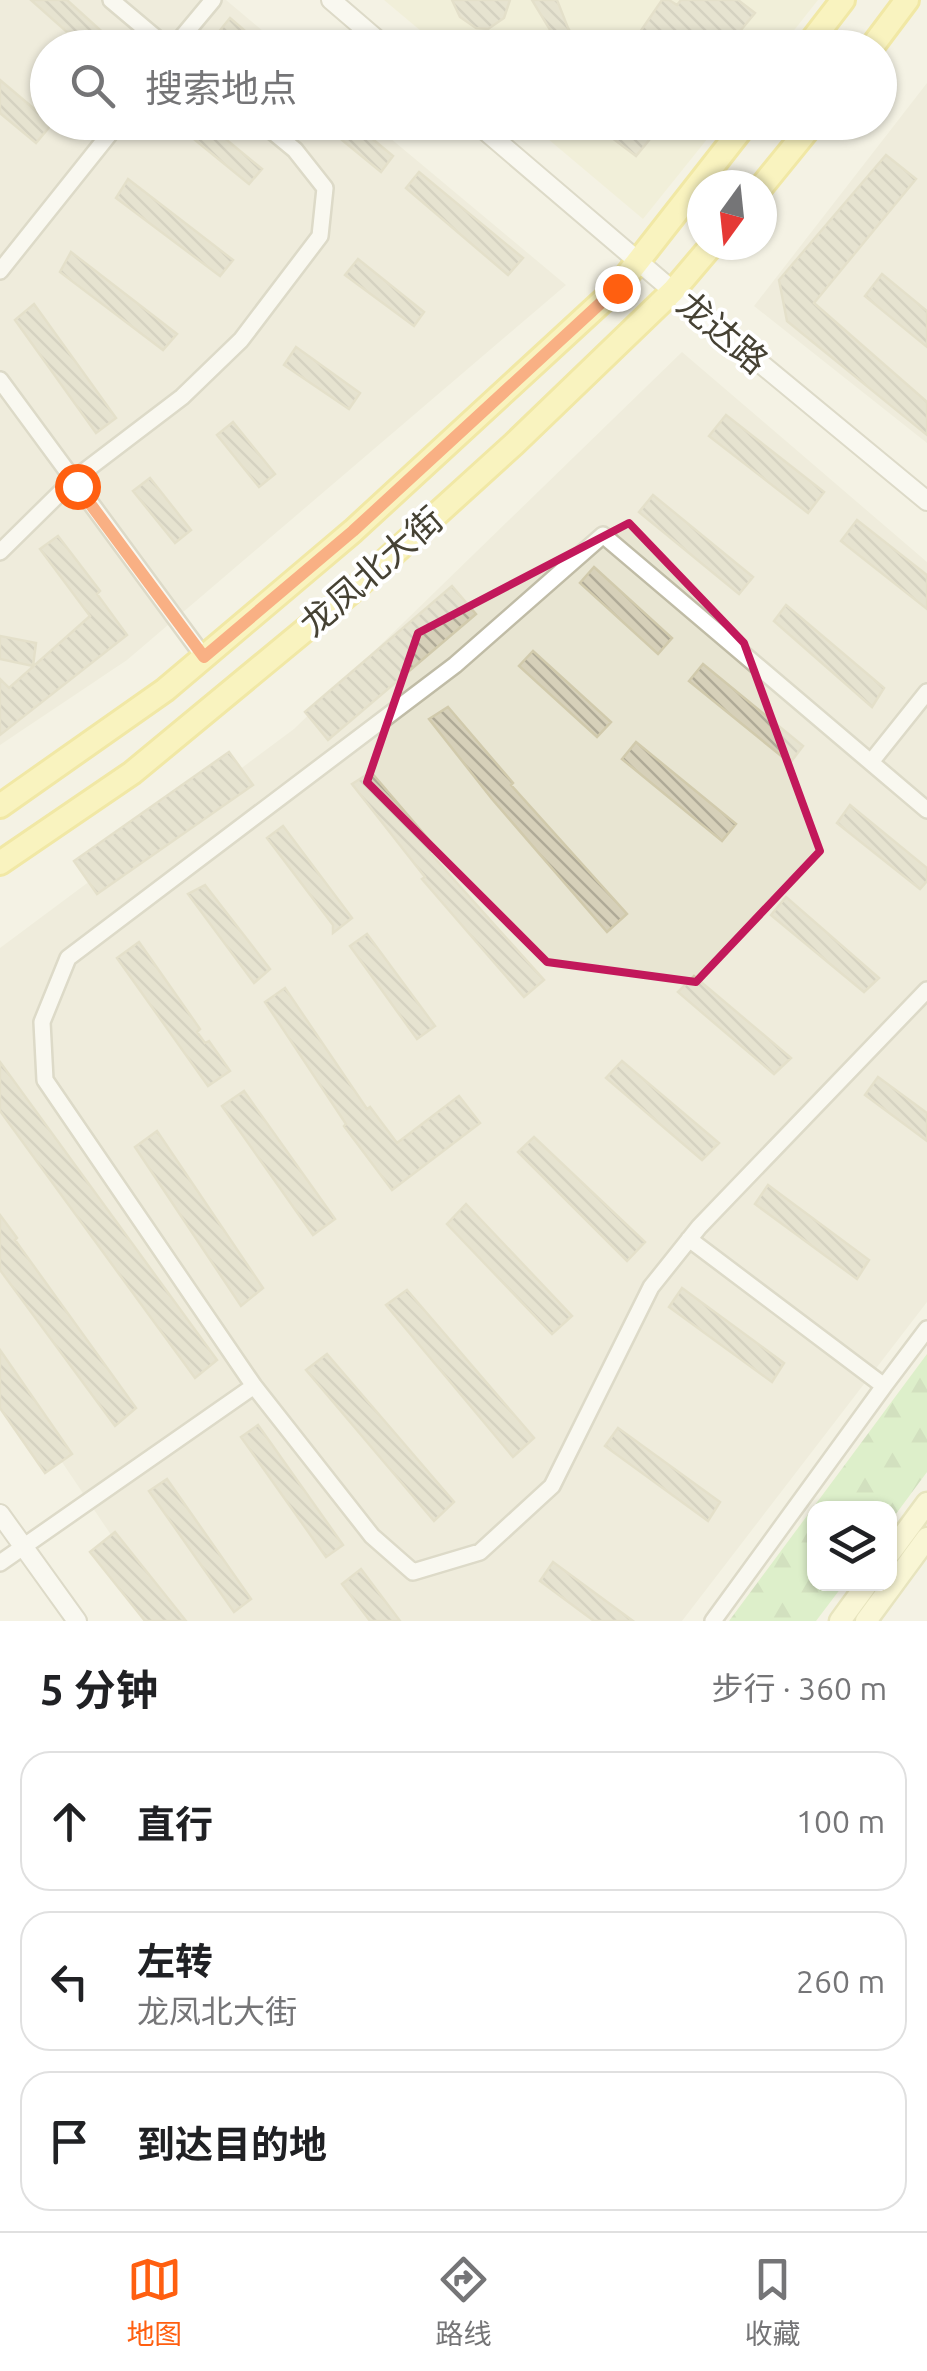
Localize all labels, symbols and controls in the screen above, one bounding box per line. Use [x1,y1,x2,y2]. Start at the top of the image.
search box [30,30,897,140]
icon: search [65,58,120,113]
text: 搜索地点 [145,67,297,109]
north arrow [687,170,777,260]
route end [595,266,641,312]
street label: 龙达路 [670,283,776,381]
route start [55,464,101,510]
street label: 龙凤北大街 [292,498,450,644]
map controls [807,1501,897,1591]
button: layers [807,1501,897,1591]
text: 5 分钟 [40,1666,158,1713]
text: 步行 · 360 m [711,1670,887,1706]
icon: ahead [42,1794,97,1849]
text: 直行 [137,1803,213,1845]
text: 100 m [796,1803,885,1839]
text: 左转 [137,1940,213,1982]
icon: left [42,1954,97,2009]
text: 260 m [796,1963,885,1999]
text: 龙凤北大街 [137,1993,297,2029]
icon: arrive [42,2114,97,2169]
text: 到达目的地 [137,2123,327,2165]
tab: 地图 [126,2252,183,2352]
tab: 路线 [435,2252,492,2352]
tab: 收藏 [744,2252,801,2352]

